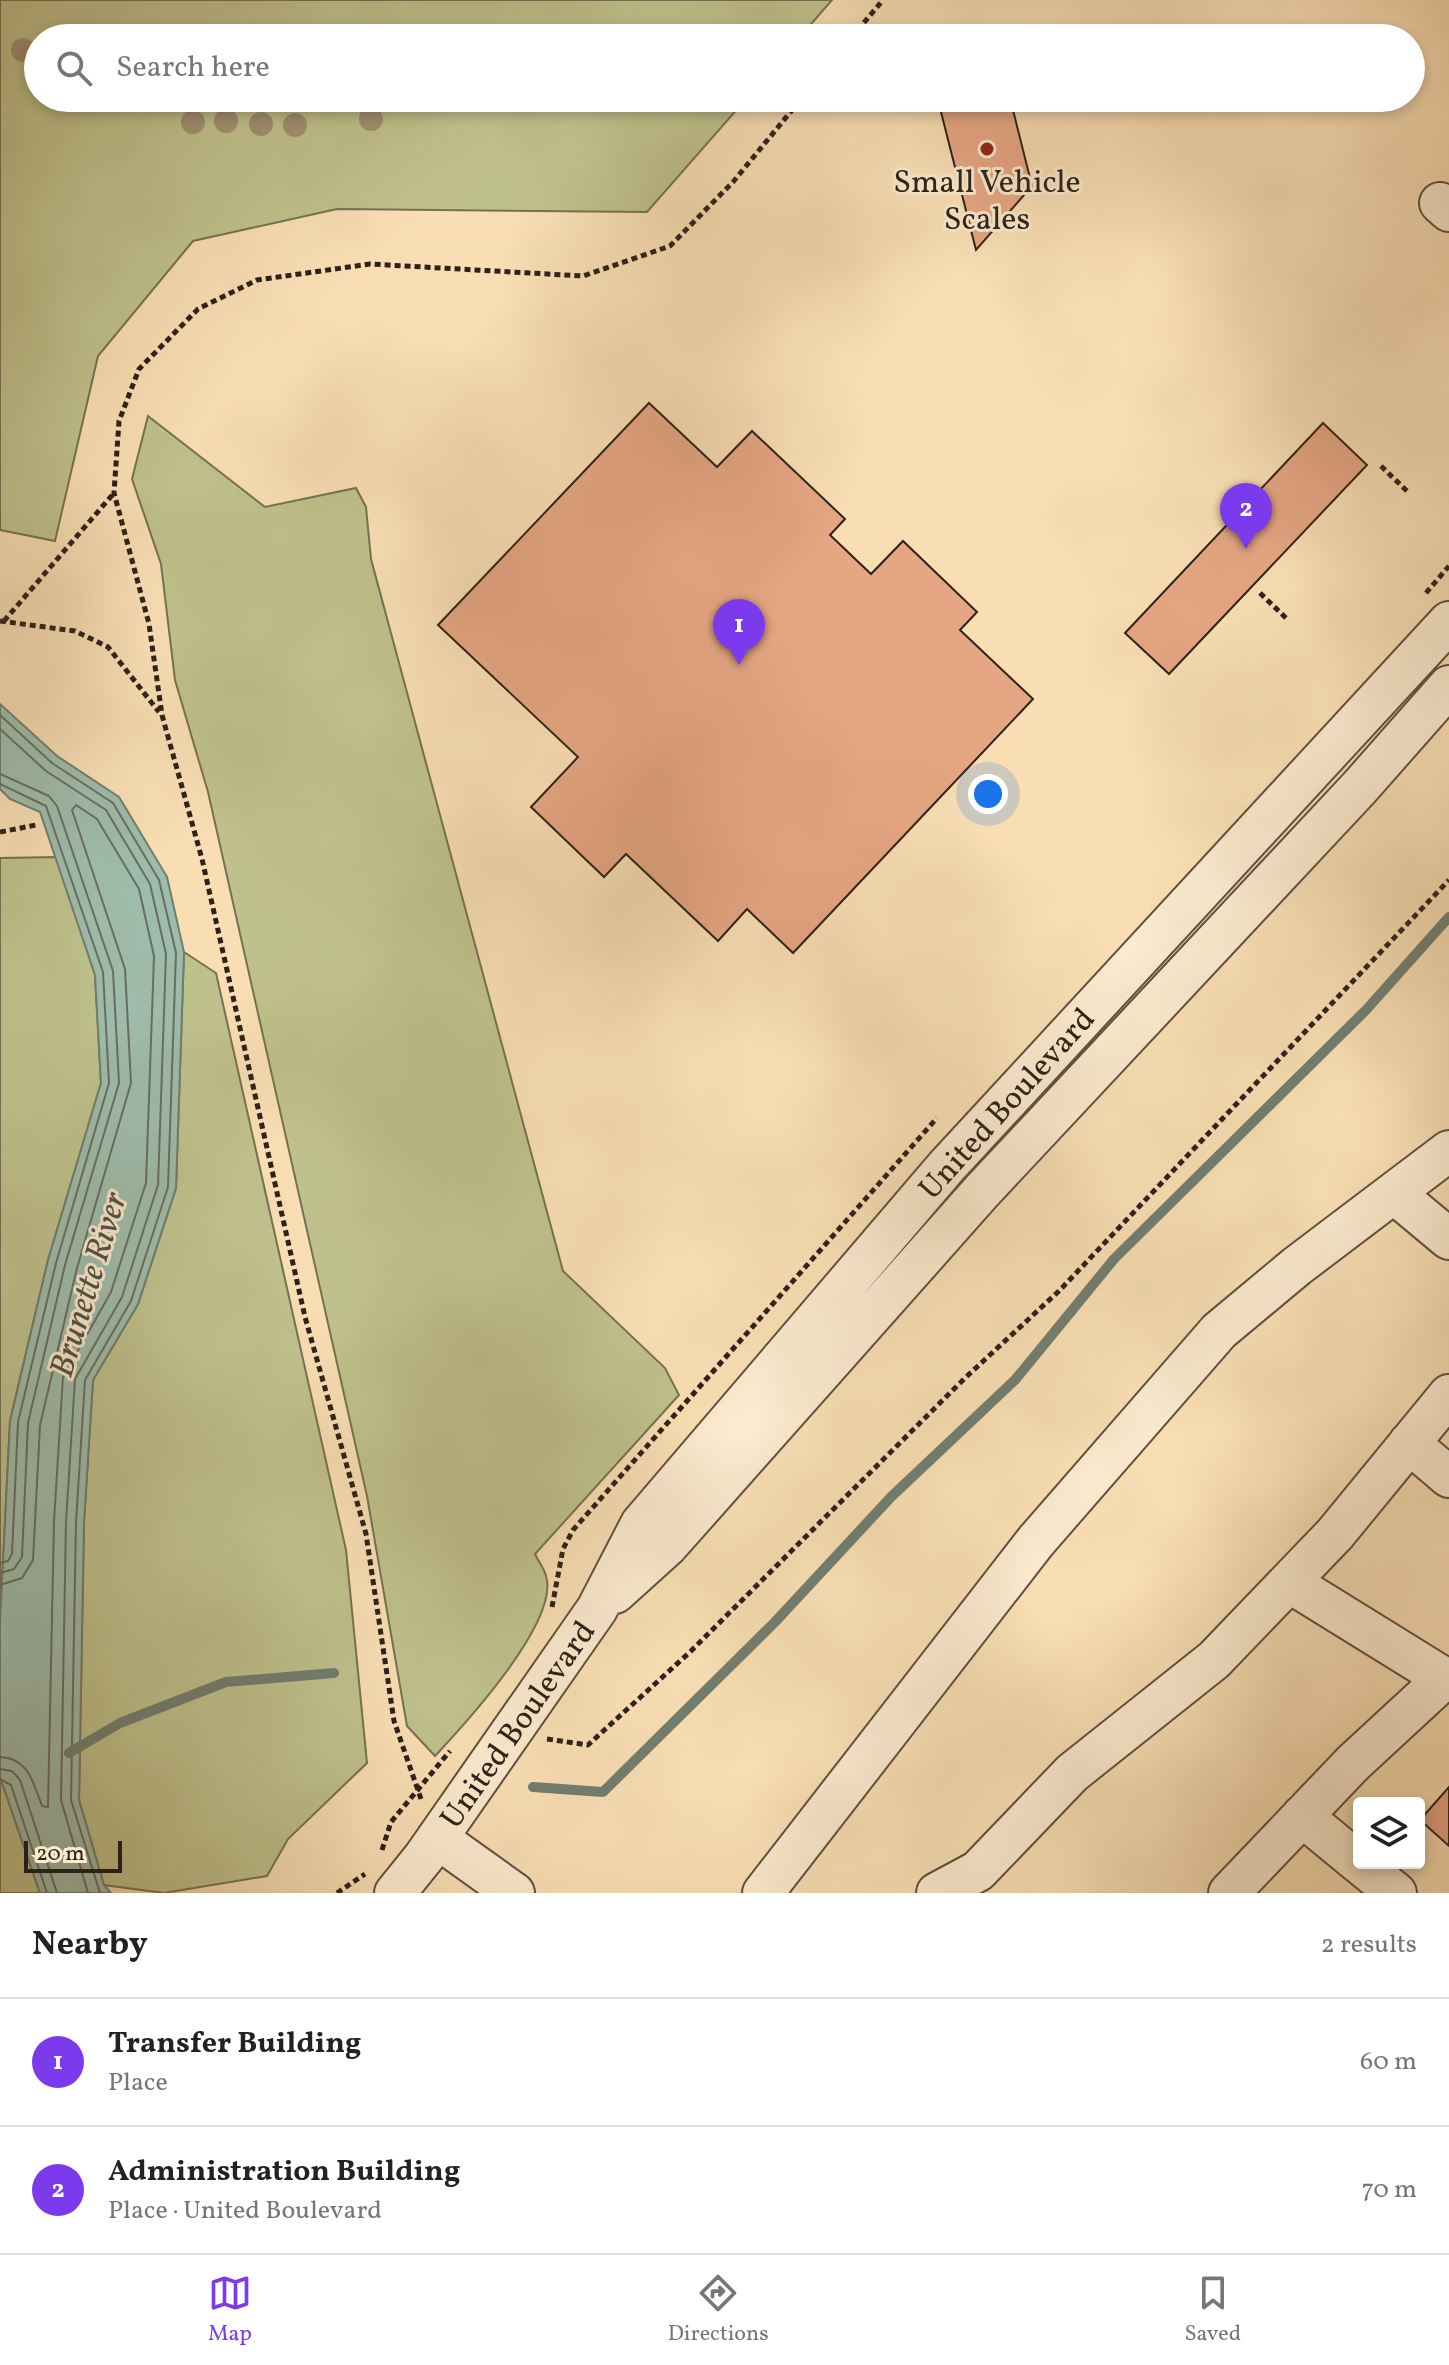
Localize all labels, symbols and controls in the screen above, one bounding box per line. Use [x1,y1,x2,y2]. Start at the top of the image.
search box [24,24,1425,112]
icon: search [52,46,96,90]
text: Search here [116,47,270,89]
marker: Small Vehicle Scales [978,140,996,158]
place label: Small Vehicle Scales [893,162,1081,243]
pin: 2 [1220,483,1272,549]
pin: 1 [713,599,765,665]
your location [968,774,1008,814]
street label: United Boulevard [910,999,1106,1211]
water label: Brunette River [40,1186,141,1383]
street label: United Boulevard [431,1613,608,1839]
map controls [1353,1797,1425,1869]
button: layers [1353,1797,1425,1869]
scale bar [24,1837,122,1873]
text: 20 m [36,1839,85,1870]
text: Nearby [32,1922,148,1969]
text: 2 results [1321,1927,1417,1963]
text: Transfer Building [108,2023,362,2065]
text: 1 [53,2044,63,2080]
text: 60 m [1360,2044,1417,2080]
text: Place [108,2065,168,2101]
text: Administration Building [108,2151,460,2193]
text: 2 [51,2172,65,2208]
text: 70 m [1362,2172,1417,2208]
text: Place · United Boulevard [108,2193,382,2229]
tab: Map [208,2271,252,2350]
tab: Directions [668,2271,769,2350]
tab: Saved [1184,2271,1241,2350]

